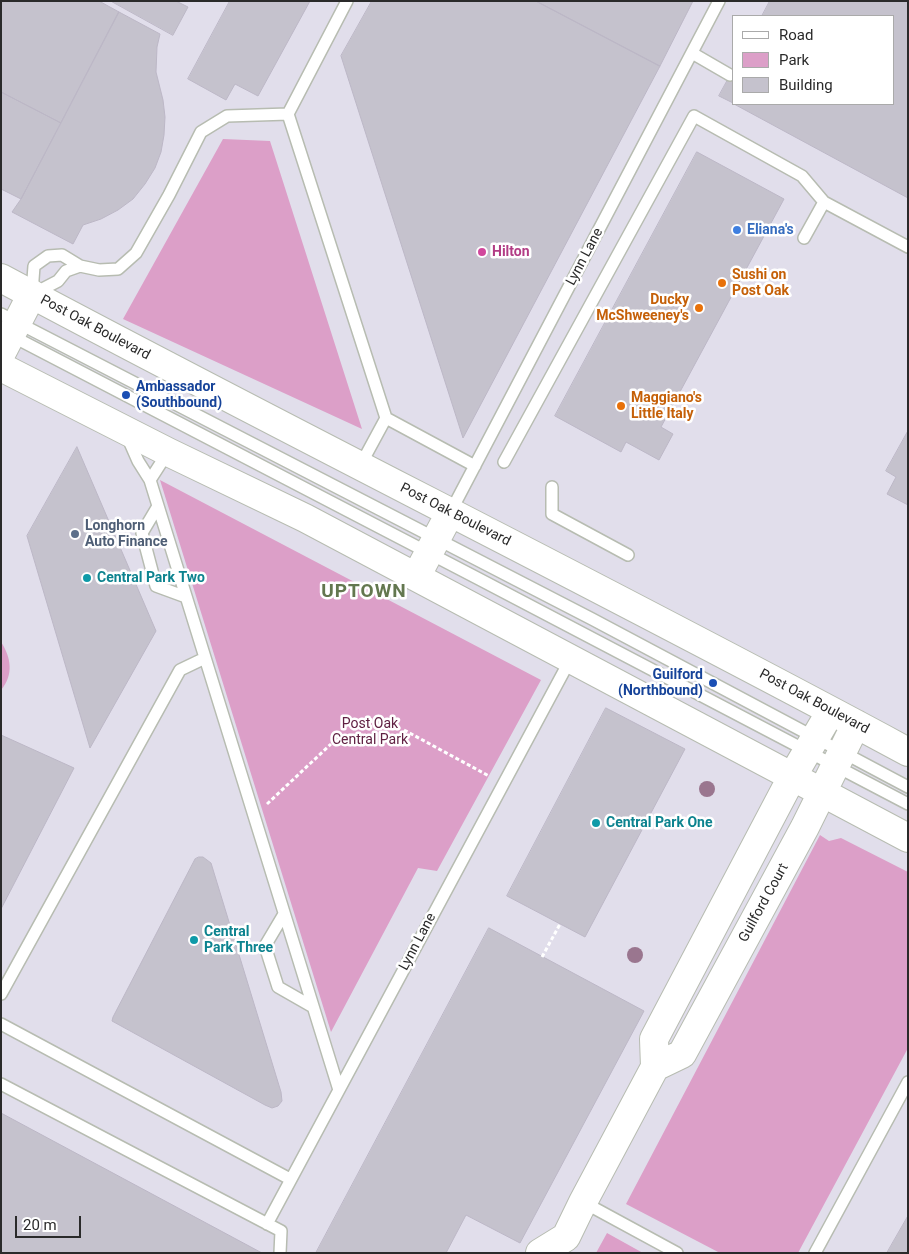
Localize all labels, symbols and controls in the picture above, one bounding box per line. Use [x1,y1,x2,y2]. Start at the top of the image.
legend [732,15,894,105]
text: Road [779,26,813,44]
text: Park [779,51,809,69]
text: Building [779,76,833,94]
place label: Eliana's [747,222,794,238]
marker: Eliana's [731,224,743,236]
street label: Lynn Lane [563,225,607,289]
place label: Hilton [492,244,530,260]
marker: Hilton [476,246,488,258]
place label: Sushi on Post Oak [732,267,789,300]
marker: Sushi on Post Oak [716,277,728,289]
street label: Post Oak Boulevard [37,292,153,364]
place label: Ducky McShweeney's [596,292,689,324]
marker: Ducky McShweeney's [693,302,705,314]
place label: Ambassador (Southbound) [136,379,222,412]
marker: Ambassador (Southbound) [120,389,132,401]
place label: Maggiano's Little Italy [631,390,702,422]
marker: Maggiano's Little Italy [615,400,627,412]
street label: Post Oak Boulevard [397,480,513,550]
place label: Longhorn Auto Finance [85,518,168,550]
marker: Longhorn Auto Finance [69,528,81,540]
place label: Central Park Two [97,570,205,586]
marker: Central Park Two [81,572,93,584]
district label: UPTOWN [321,581,407,603]
street label: Post Oak Boulevard [756,666,872,738]
place label: Guilford (Northbound) [618,667,703,700]
marker: Guilford (Northbound) [707,677,719,689]
park label: Post Oak Central Park [332,716,408,749]
place label: Central Park One [606,815,712,831]
marker: Central Park One [590,817,602,829]
street label: Guilford Court [735,861,793,945]
street label: Lynn Lane [396,910,440,974]
place label: Central Park Three [204,924,273,956]
marker: Central Park Three [188,934,200,946]
scale bar [18,1206,84,1238]
text: 20 m [23,1216,57,1234]

